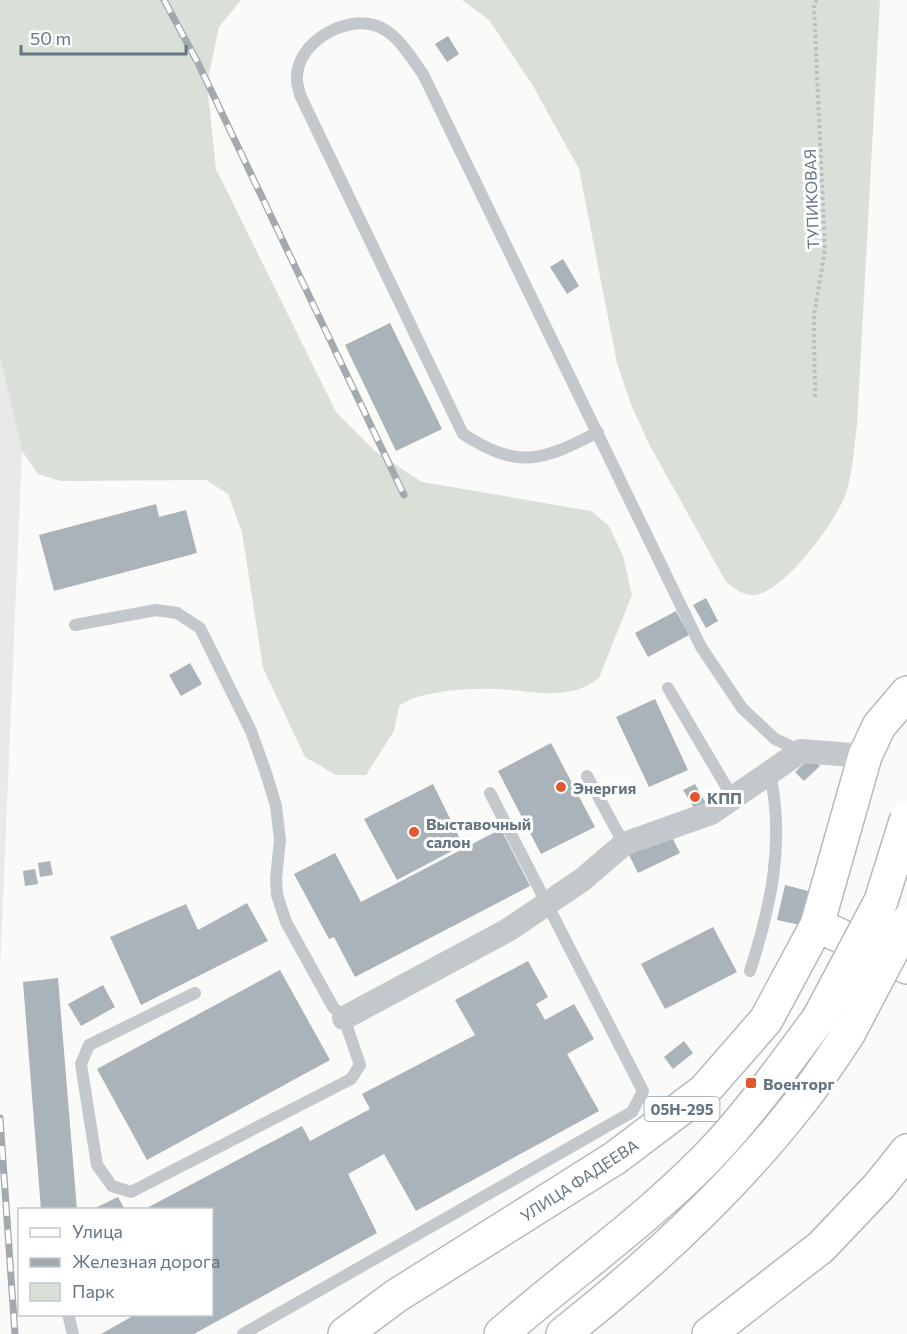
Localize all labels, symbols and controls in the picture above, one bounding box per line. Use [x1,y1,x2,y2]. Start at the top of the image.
scale bar [21,18,186,56]
text: 50 m [30,27,71,49]
street label: ТУПИКОВАЯ [800,149,822,249]
place label: Энергия [573,778,636,797]
marker: Энергия [554,780,568,794]
place label: КПП [707,788,742,807]
marker: КПП [688,790,702,804]
place label: Выставочный салон [426,814,531,851]
marker: Выставочный салон [407,825,421,839]
place label: Военторг [763,1074,835,1093]
marker: Военторг [744,1076,758,1090]
road number: 05Н-295 [644,1097,720,1121]
street label: УЛИЦА ФАДЕЕВА [516,1135,642,1225]
legend [18,1208,213,1316]
text: Улица [72,1220,123,1242]
text: Железная дорога [72,1250,220,1272]
text: Парк [72,1280,115,1302]

